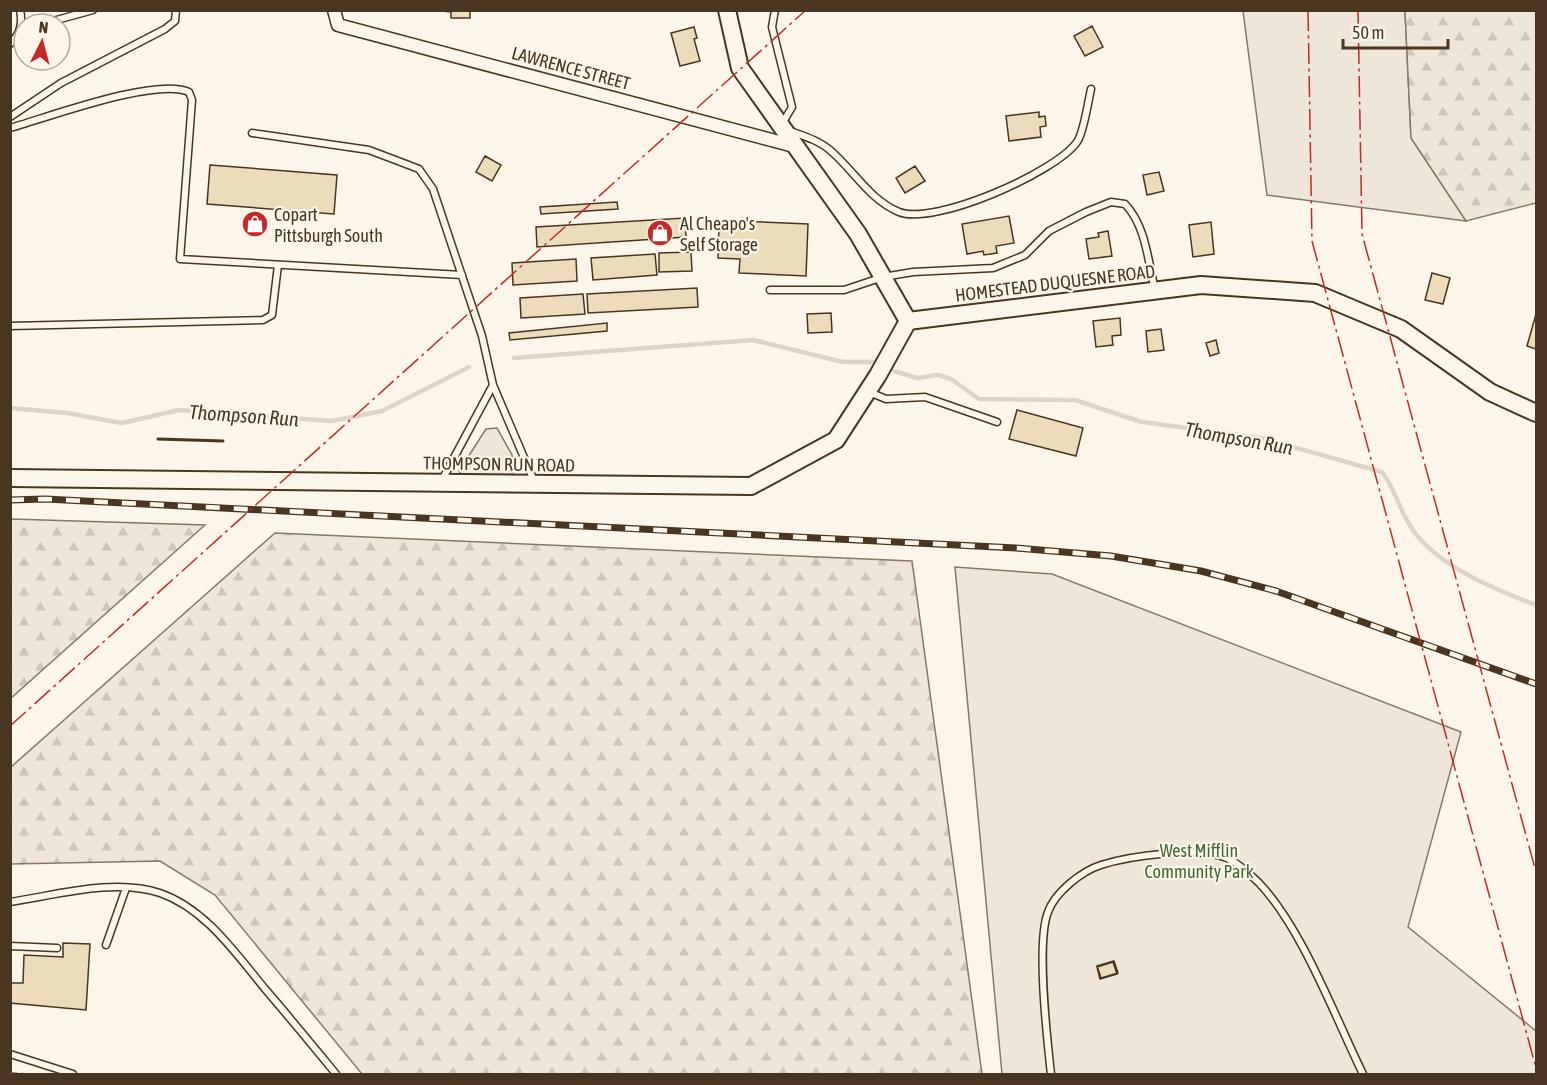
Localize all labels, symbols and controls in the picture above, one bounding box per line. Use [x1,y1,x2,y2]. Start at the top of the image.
north arrow [12,12,72,72]
scale bar [1343,12,1448,50]
text: N [38,18,49,37]
text: 50 m [1352,22,1384,43]
street label: LAWRENCE STREET [510,42,633,94]
place label: Copart Pittsburgh South [274,204,383,246]
shop icon: Copart Pittsburgh South [240,209,270,239]
place label: Al Cheapo's Self Storage [680,213,758,255]
shop icon: Al Cheapo's Self Storage [645,218,675,248]
street label: HOMESTEAD DUQUESNE ROAD [954,260,1156,306]
water label: Thompson Run [189,400,300,430]
water label: Thompson Run [1183,417,1295,459]
street label: THOMPSON RUN ROAD [423,452,575,476]
park label: West Mifflin Community Park [1144,840,1254,882]

